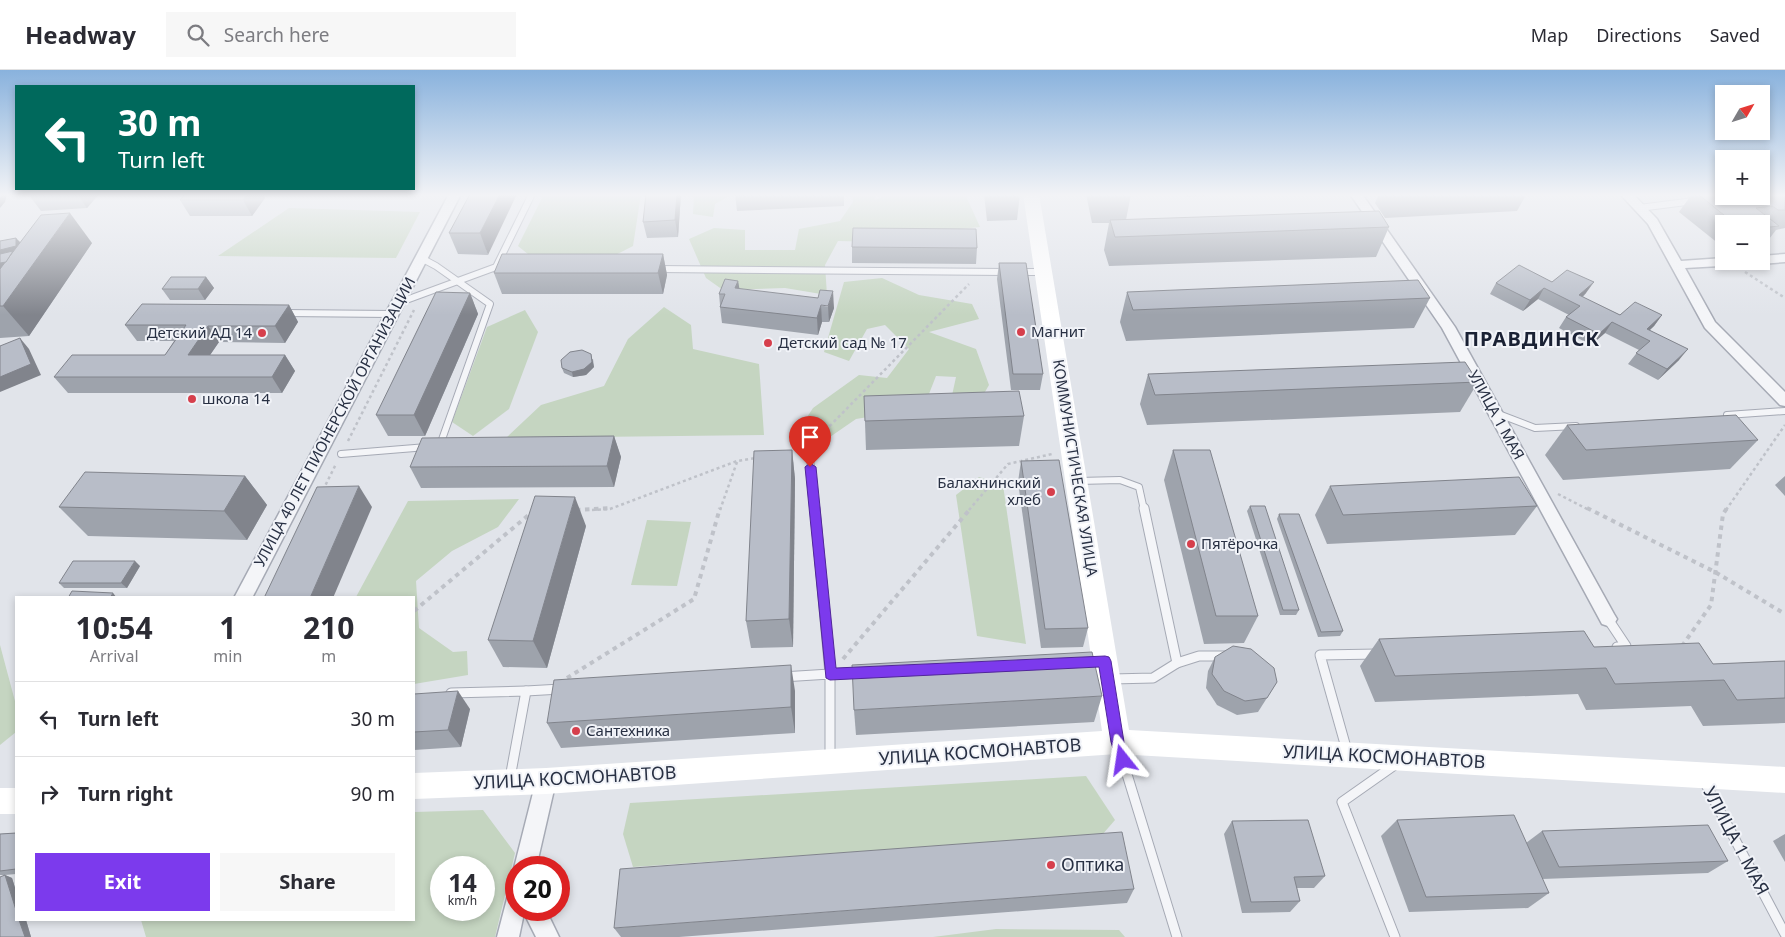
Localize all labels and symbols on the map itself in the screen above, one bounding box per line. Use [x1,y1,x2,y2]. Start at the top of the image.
north arrow [1715,85,1770,140]
street label: УЛИЦА 40 ЛЕТ ПИОНЕРСКОЙ ОРГАНИЗАЦИИ [249,273,419,570]
place label: Магнит [1031,321,1085,341]
place label: Детский АД 14 [147,322,252,342]
district label: ПРАВДИНСК [1464,325,1600,352]
marker: Магнит [1015,326,1027,338]
marker: Детский АД 14 [256,327,268,339]
place label: Детский сад № 17 [778,332,907,352]
marker: Детский сад № 17 [762,337,774,349]
street label: КОММУНИСТИЧЕСКАЯ УЛИЦА [1049,358,1103,578]
street label: УЛИЦА 1 МАЯ [1464,366,1530,463]
place label: школа 14 [202,388,271,408]
marker: школа 14 [186,393,198,405]
pin [789,416,831,467]
place label: Балахнинский хлеб [937,472,1041,509]
marker: Балахнинский хлеб [1045,486,1057,498]
place label: Пятёрочка [1201,533,1278,553]
marker: Пятёрочка [1185,538,1197,550]
place label: Сантехника [586,720,670,740]
marker: Сантехника [570,725,582,737]
street label: УЛИЦА КОСМОНАВТОВ [878,732,1082,770]
position arrow [1096,733,1148,785]
street label: УЛИЦА КОСМОНАВТОВ [1282,739,1486,773]
street label: УЛИЦА КОСМОНАВТОВ [473,760,677,794]
street label: УЛИЦА 1 МАЯ [1698,782,1776,899]
place label: Оптика [1061,852,1124,876]
speed limit sign: 20 [505,856,570,921]
marker: Оптика [1045,859,1057,871]

